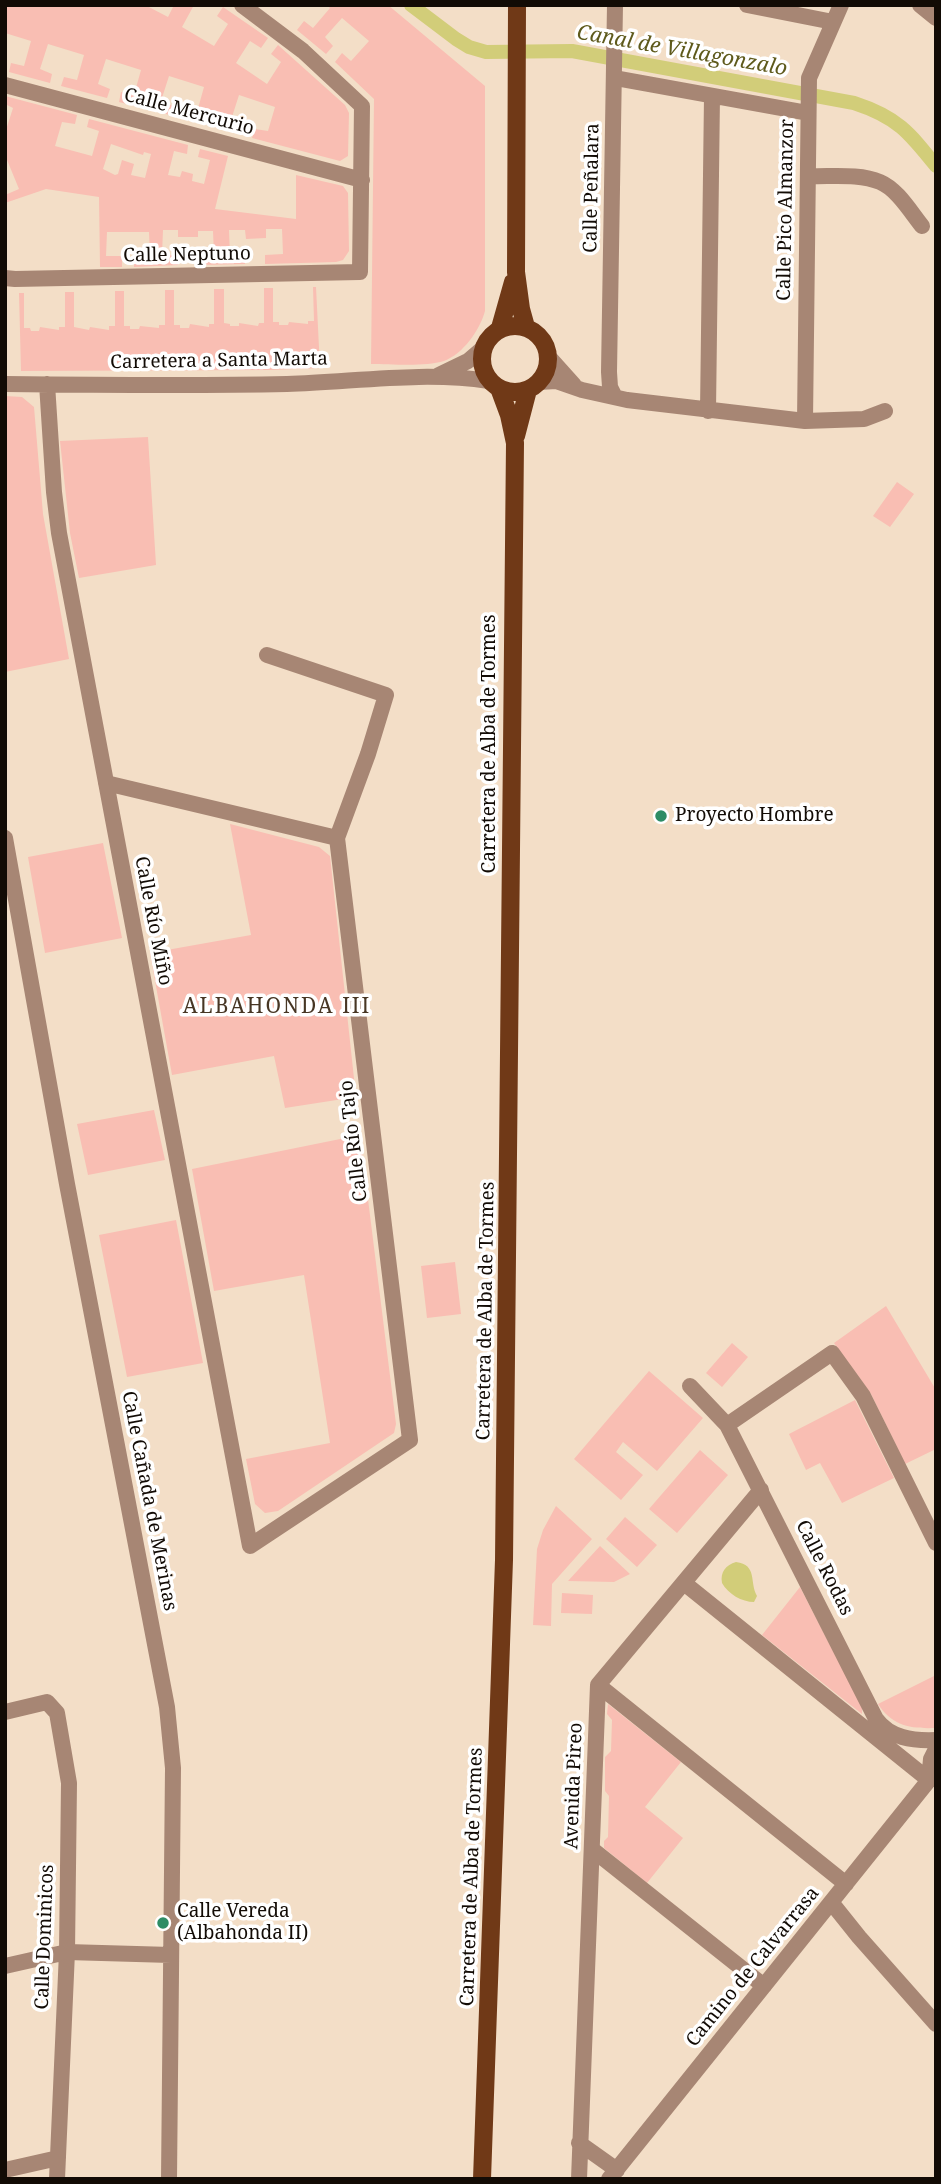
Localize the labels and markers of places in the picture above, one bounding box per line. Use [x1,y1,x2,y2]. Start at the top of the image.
place label: Proyecto Hombre [675,805,834,827]
marker: Proyecto Hombre [653,808,669,824]
place label: Calle Vereda (Albahonda II) [177,1901,308,1945]
marker: Calle Vereda (Albahonda II) [155,1915,171,1931]

